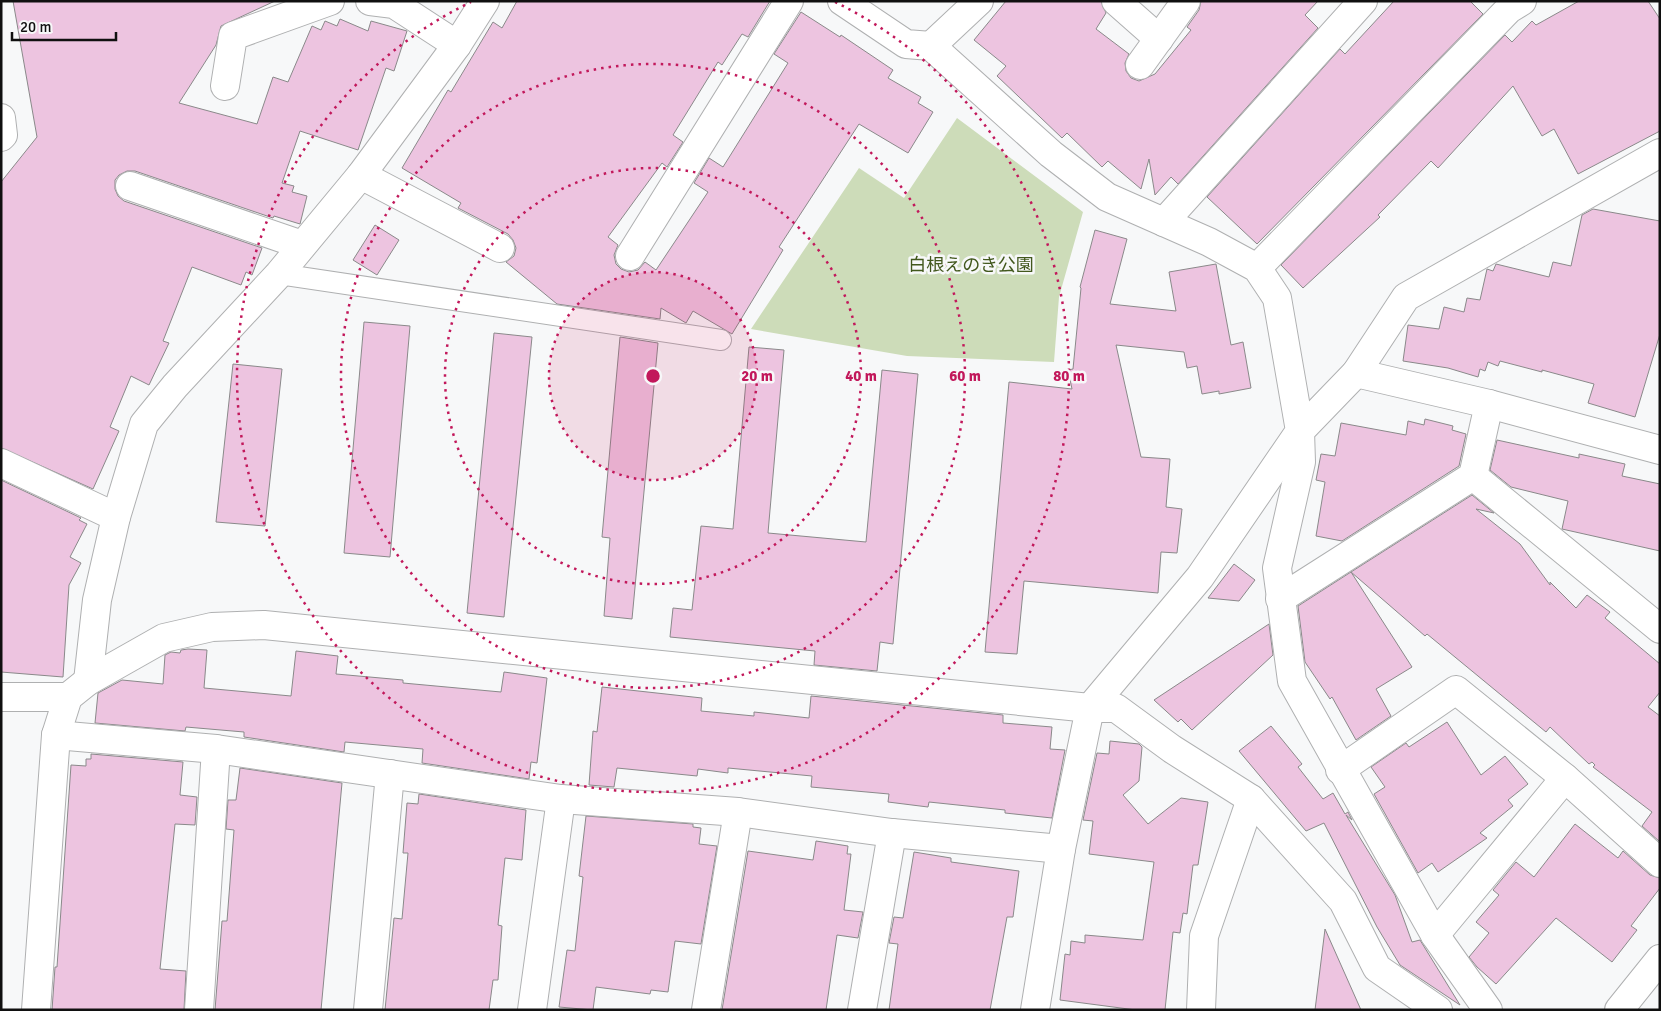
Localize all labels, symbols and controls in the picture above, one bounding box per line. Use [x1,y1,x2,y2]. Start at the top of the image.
scale bar [12,10,116,42]
text: 20 m [20,18,51,36]
park label: 白根えのき公園 [908,254,1034,276]
centre of rings [644,367,662,385]
text: 20 m [741,367,773,385]
text: 40 m [845,367,877,385]
text: 60 m [949,367,981,385]
text: 80 m [1053,367,1085,385]

